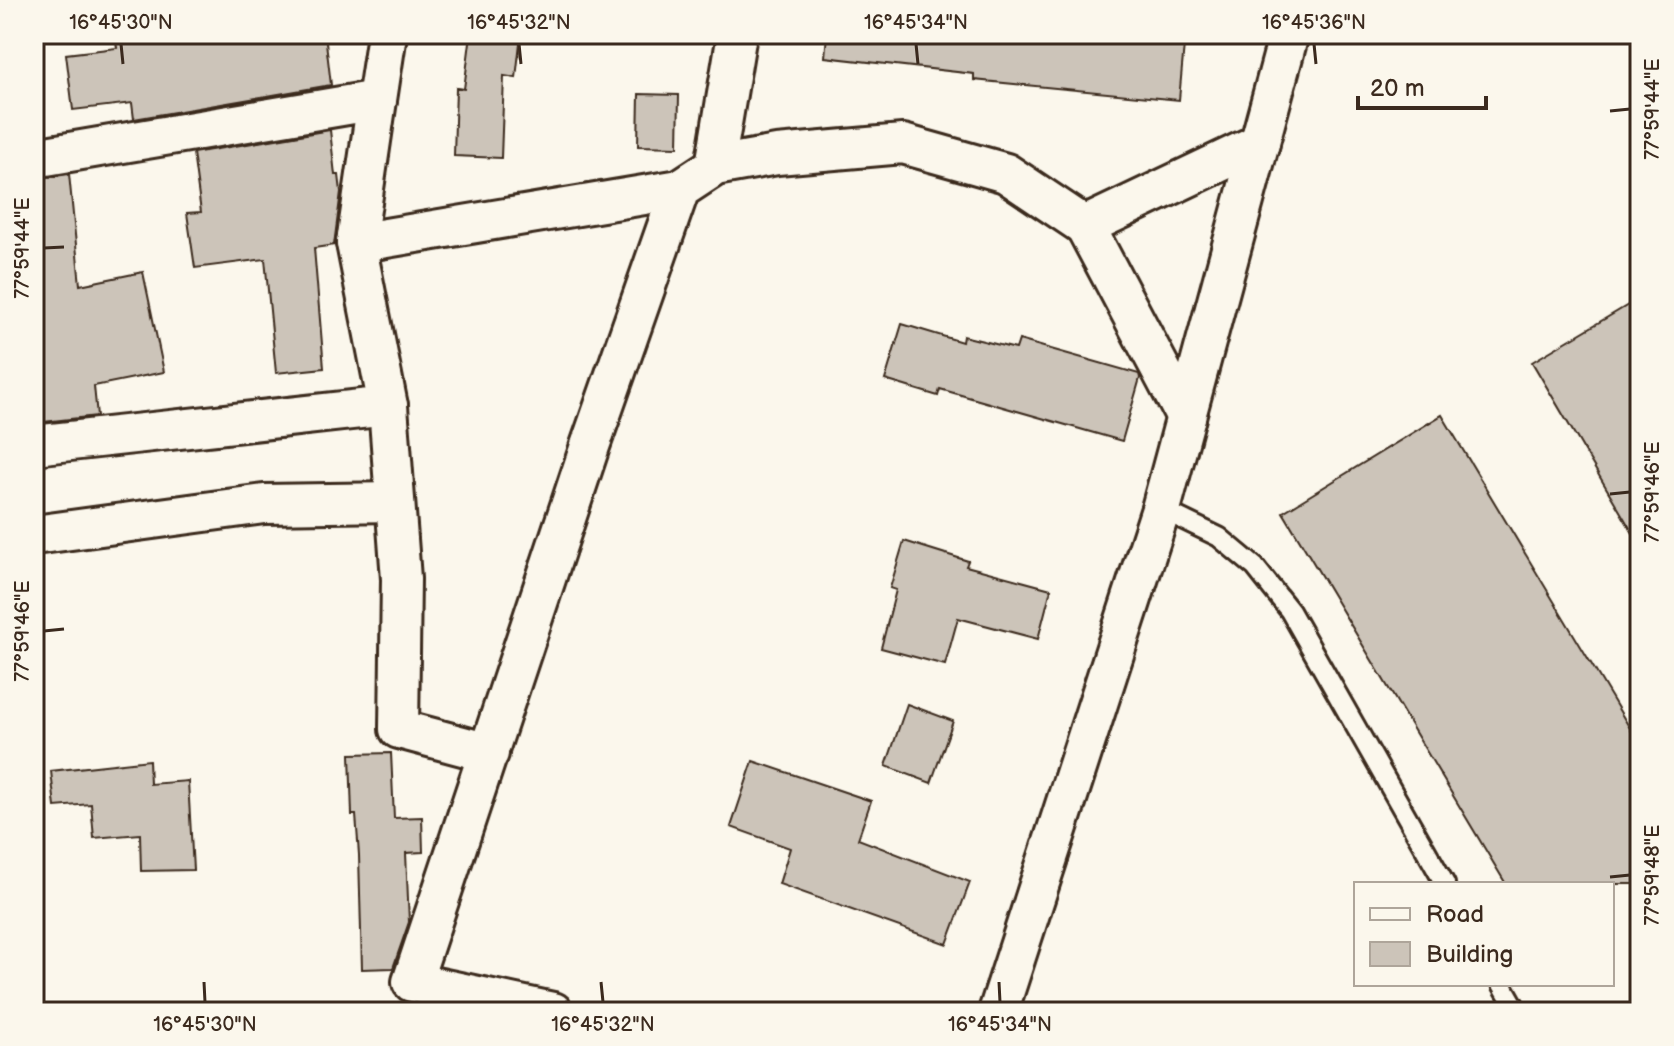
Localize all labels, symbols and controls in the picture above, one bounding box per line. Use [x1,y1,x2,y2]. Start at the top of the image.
text: 16°45'30"N [69,11,173,35]
text: 16°45'32"N [467,11,571,35]
text: 16°45'34"N [864,11,968,35]
text: 16°45'36"N [1262,11,1366,35]
text: 77°59'44"E [1641,58,1665,160]
scale bar [1358,60,1486,110]
text: 20 m [1370,74,1425,103]
text: 77°59'44"E [11,197,35,299]
text: 77°59'46"E [1641,441,1665,543]
text: 77°59'46"E [11,580,35,682]
text: 77°59'48"E [1641,825,1665,925]
legend [1354,882,1614,986]
text: Road [1426,900,1484,929]
text: Building [1426,940,1513,969]
text: 16°45'30"N [153,1013,257,1037]
text: 16°45'32"N [551,1013,655,1037]
text: 16°45'34"N [948,1013,1052,1037]

